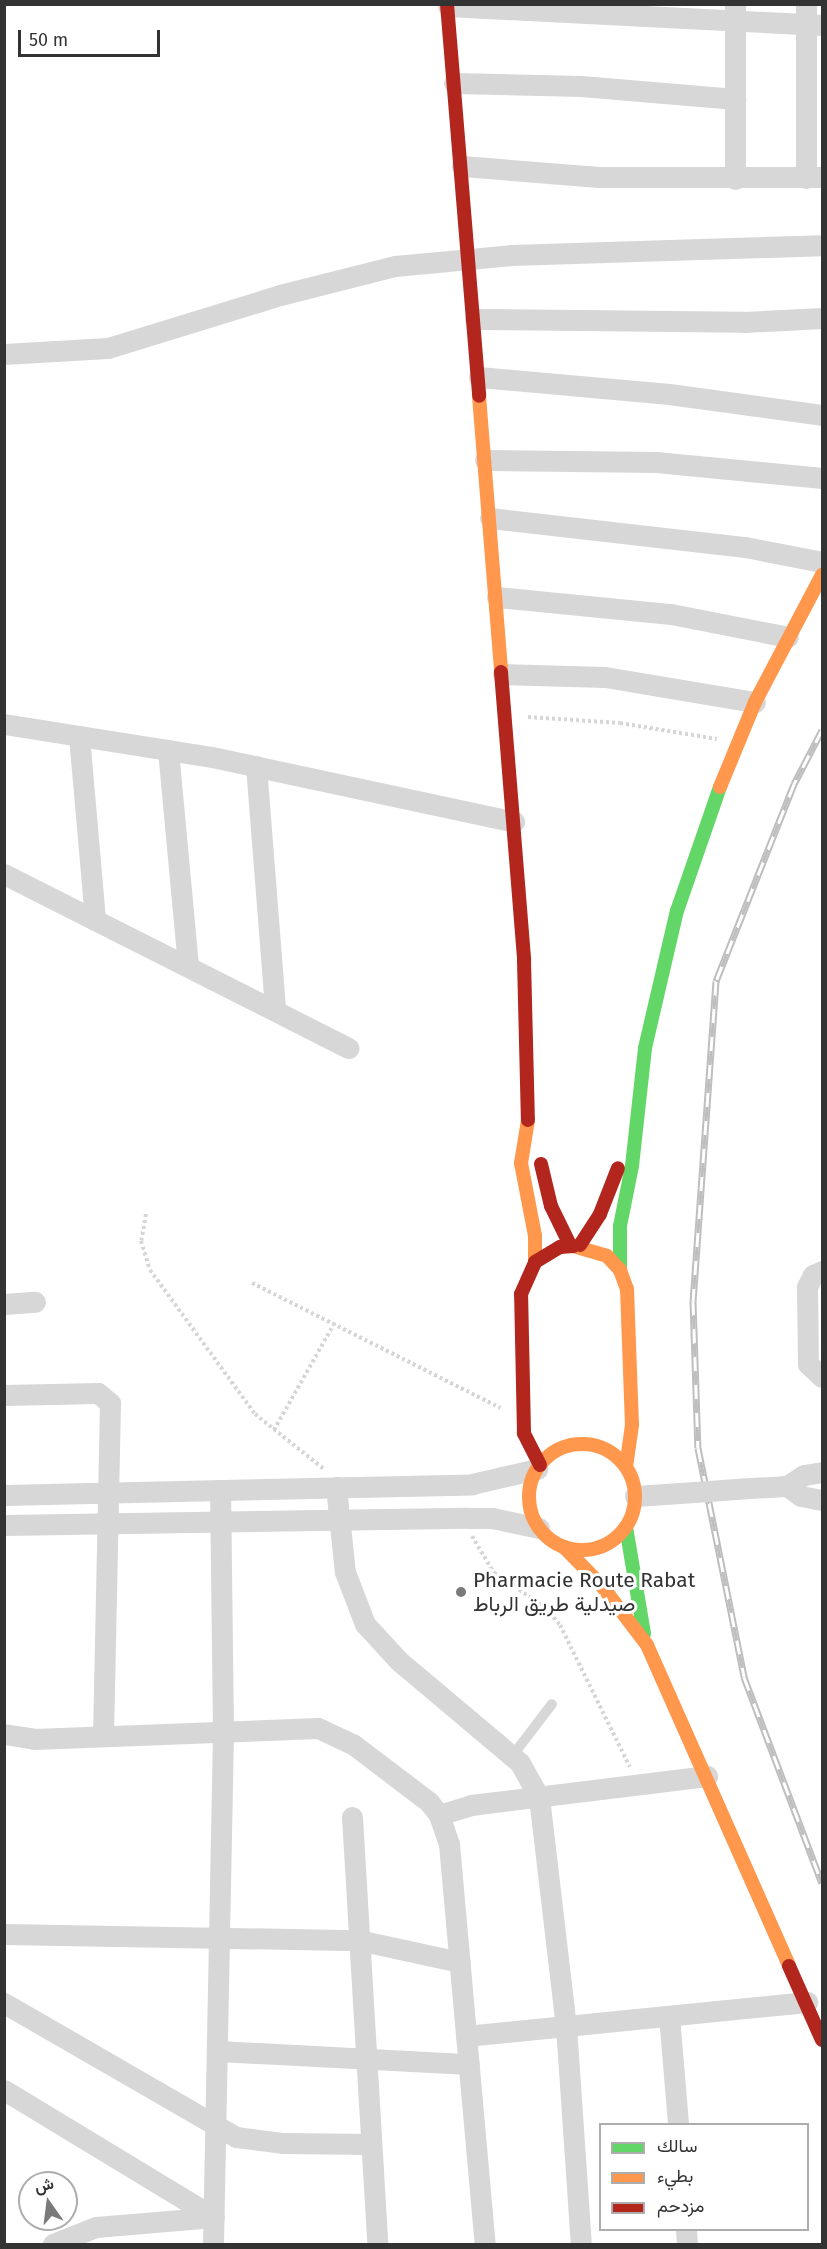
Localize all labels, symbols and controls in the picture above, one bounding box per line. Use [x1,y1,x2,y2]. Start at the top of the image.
scale bar [21,18,164,56]
text: 50 m [29,29,68,51]
place label: Pharmacie Route Rabat صيدلية طريق الرباط [473,1567,695,1617]
marker: Pharmacie Route Rabat صيدلية طريق الرباط [454,1585,468,1599]
legend [599,2123,809,2231]
text: سالك [657,2135,697,2157]
text: بطيء [657,2165,693,2187]
north arrow [18,2171,78,2231]
text: ش [32,2173,56,2197]
text: مزدحم [657,2195,704,2217]

